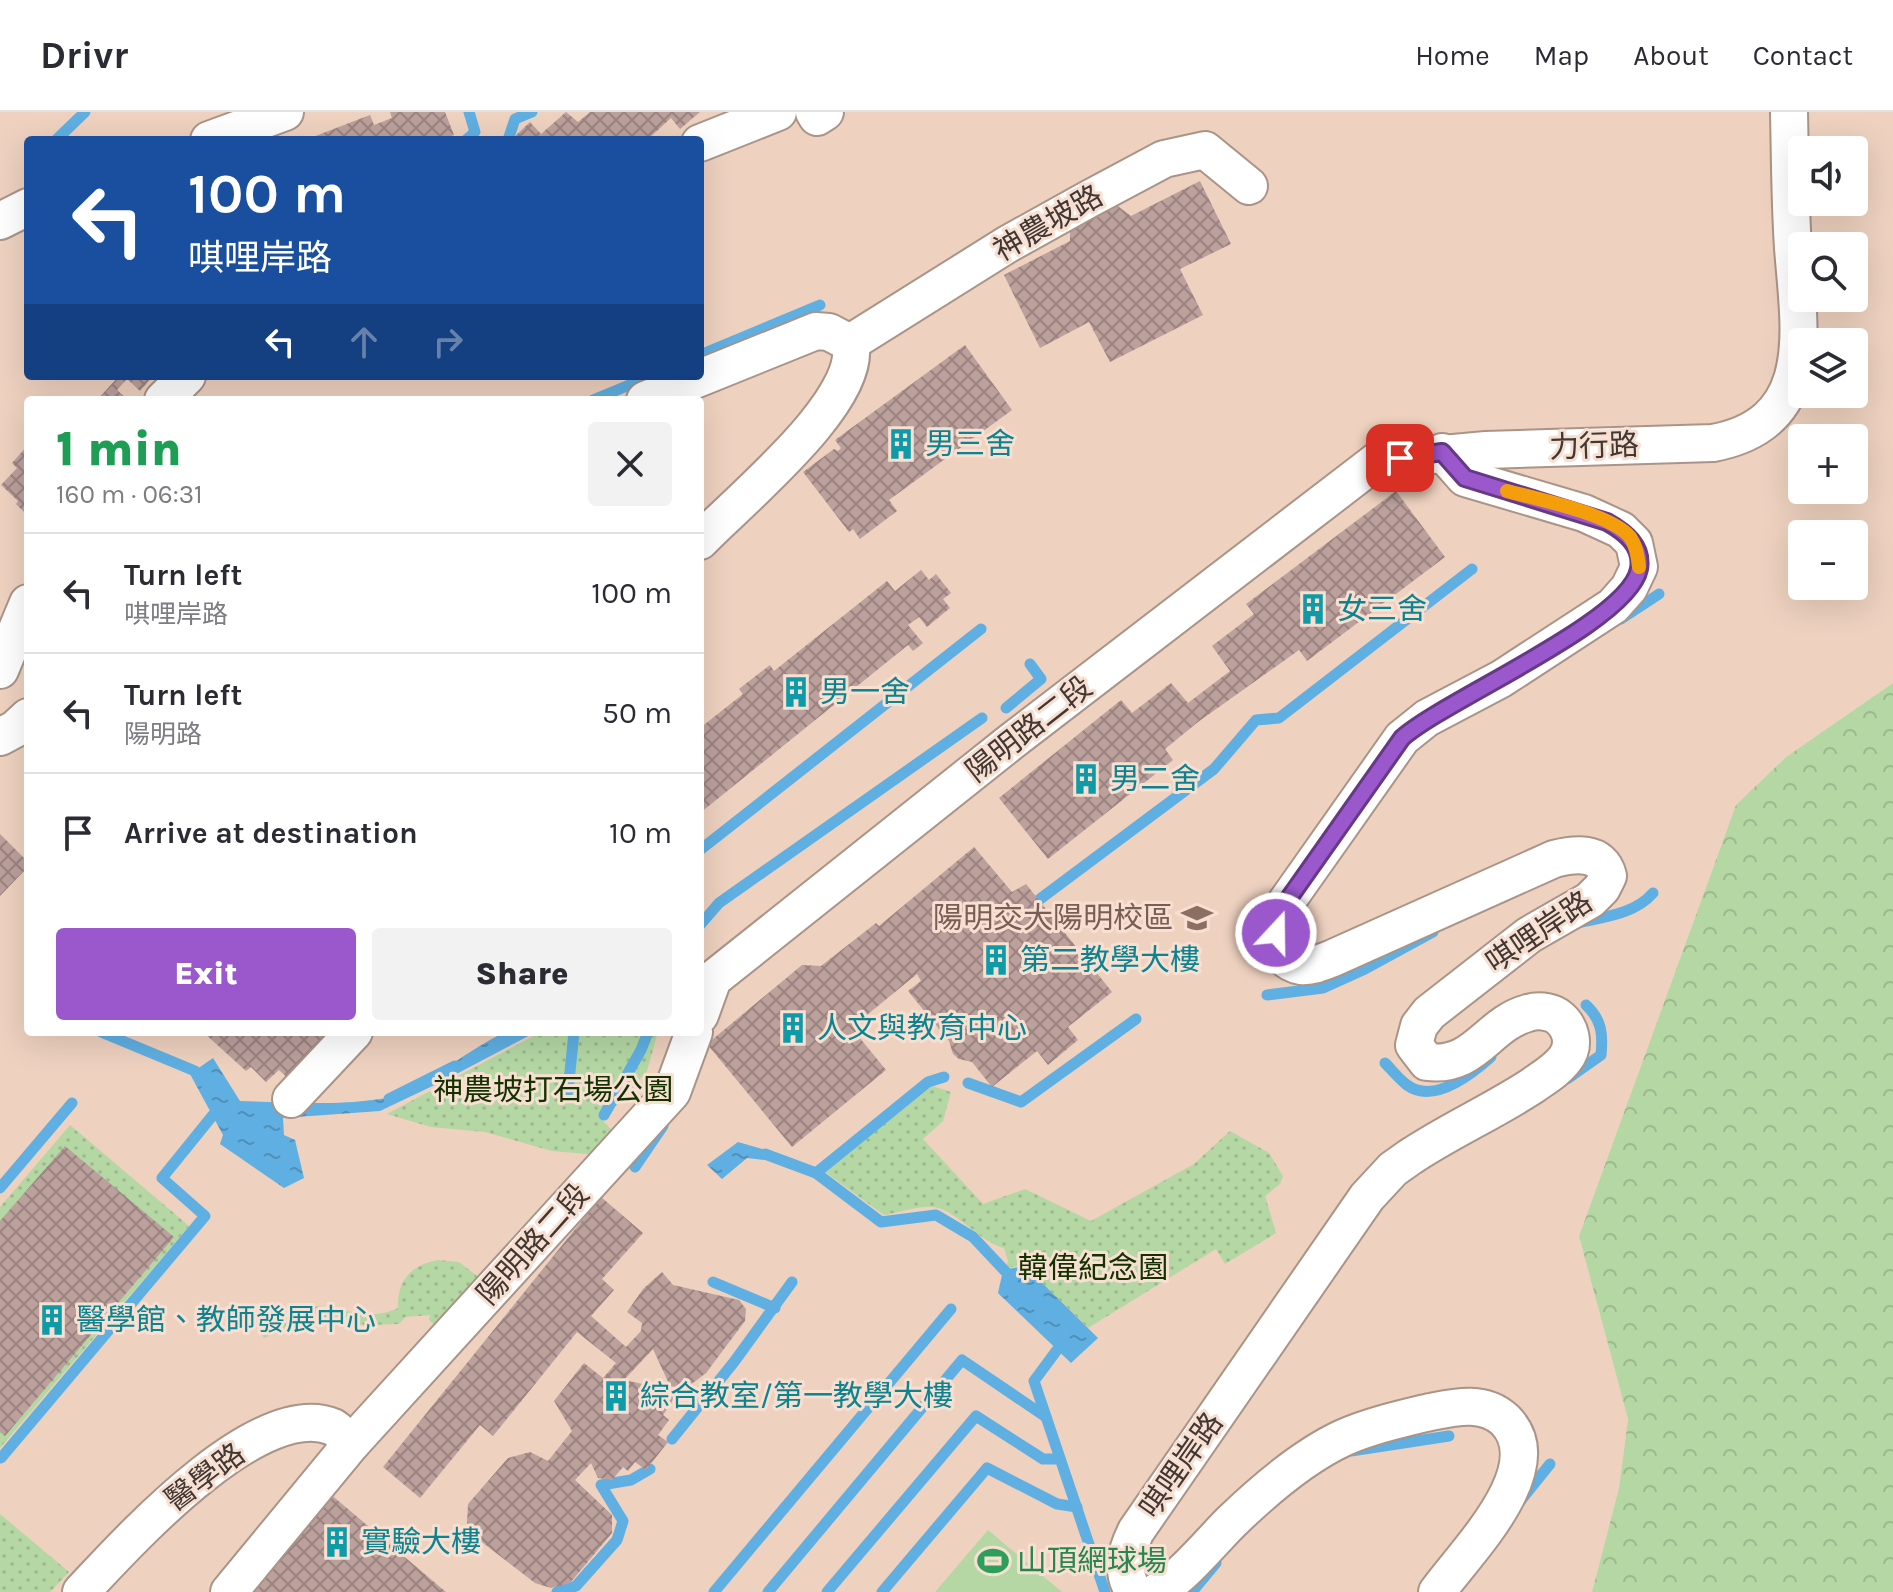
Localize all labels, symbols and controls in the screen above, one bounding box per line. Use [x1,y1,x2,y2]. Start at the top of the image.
text: Drivr [40,33,128,78]
text: Home [1415,39,1490,72]
text: Map [1534,39,1589,72]
text: About [1633,39,1709,72]
text: Contact [1753,39,1853,72]
map controls [1788,136,1868,600]
button: sound [1788,136,1868,216]
text: 100 m [188,161,346,226]
icon: left [56,168,160,272]
street label: 神農坡路 [987,177,1109,269]
button: search [1788,232,1868,312]
text: 唭哩岸路 [188,237,332,279]
icon: left [258,320,302,364]
icon: ahead [342,320,386,364]
icon: right [426,320,470,364]
button: layers [1788,328,1868,408]
text: 1 min [56,421,182,477]
button: close [588,422,672,506]
pin [1366,424,1434,492]
button: + [1788,424,1868,504]
place label: 男三舍 [925,426,1015,462]
street label: 力行路 [1548,426,1640,466]
building icon: 男三舍 [884,427,918,461]
icon: arrive [1378,436,1422,480]
text: 160 m · 06:31 [56,479,203,510]
button: − [1788,520,1868,600]
text: Turn left [124,557,242,593]
icon: left [56,571,100,615]
text: 100 m [591,575,672,611]
place label: 女三舍 [1337,591,1427,627]
building icon: 女三舍 [1296,592,1330,626]
text: 唭哩岸路 [124,599,228,630]
street label: 陽明路二段 [959,669,1099,789]
place label: 男一舍 [820,674,910,710]
building icon: 男一舍 [779,675,813,709]
text: Turn left [124,677,242,713]
icon: left [56,691,100,735]
text: 50 m [602,695,672,731]
text: 陽明路 [124,719,202,750]
place label: 男二舍 [1110,761,1200,797]
building icon: 男二舍 [1069,762,1103,796]
icon: arrive [56,811,100,855]
text: Arrive at destination [124,815,418,851]
text: 10 m [609,815,672,851]
street label: 唭哩岸路 [1479,884,1599,980]
position arrow [1234,891,1318,975]
place label: 陽明交大陽明校區 [933,900,1173,936]
school or university icon: 陽明交大陽明校區 [1180,901,1214,935]
button: Exit [56,928,356,1020]
button: Share [372,928,672,1020]
place label: 第二教學大樓 [1020,942,1200,978]
building icon: 第二教學大樓 [979,943,1013,977]
place label: 人文與教育中心 [817,1010,1027,1046]
building icon: 人文與教育中心 [776,1011,810,1045]
park label: 神農坡打石場公園 [433,1072,673,1108]
street label: 陽明路二段 [469,1176,597,1312]
park label: 韓偉紀念園 [1018,1250,1168,1286]
place label: 醫學館、教師發展中心 [76,1302,376,1338]
building icon: 醫學館、教師發展中心 [35,1303,69,1337]
place label: 綜合教室/第一教學大樓 [640,1378,953,1414]
building icon: 綜合教室/第一教學大樓 [599,1379,633,1413]
street label: 唭哩岸路 [1132,1406,1230,1524]
street label: 醫學路 [158,1436,252,1518]
place label: 實驗大樓 [361,1524,481,1560]
building icon: 實驗大樓 [320,1525,354,1559]
place label: 山頂網球場 [1017,1543,1167,1579]
sports icon: 山頂網球場 [976,1544,1010,1578]

